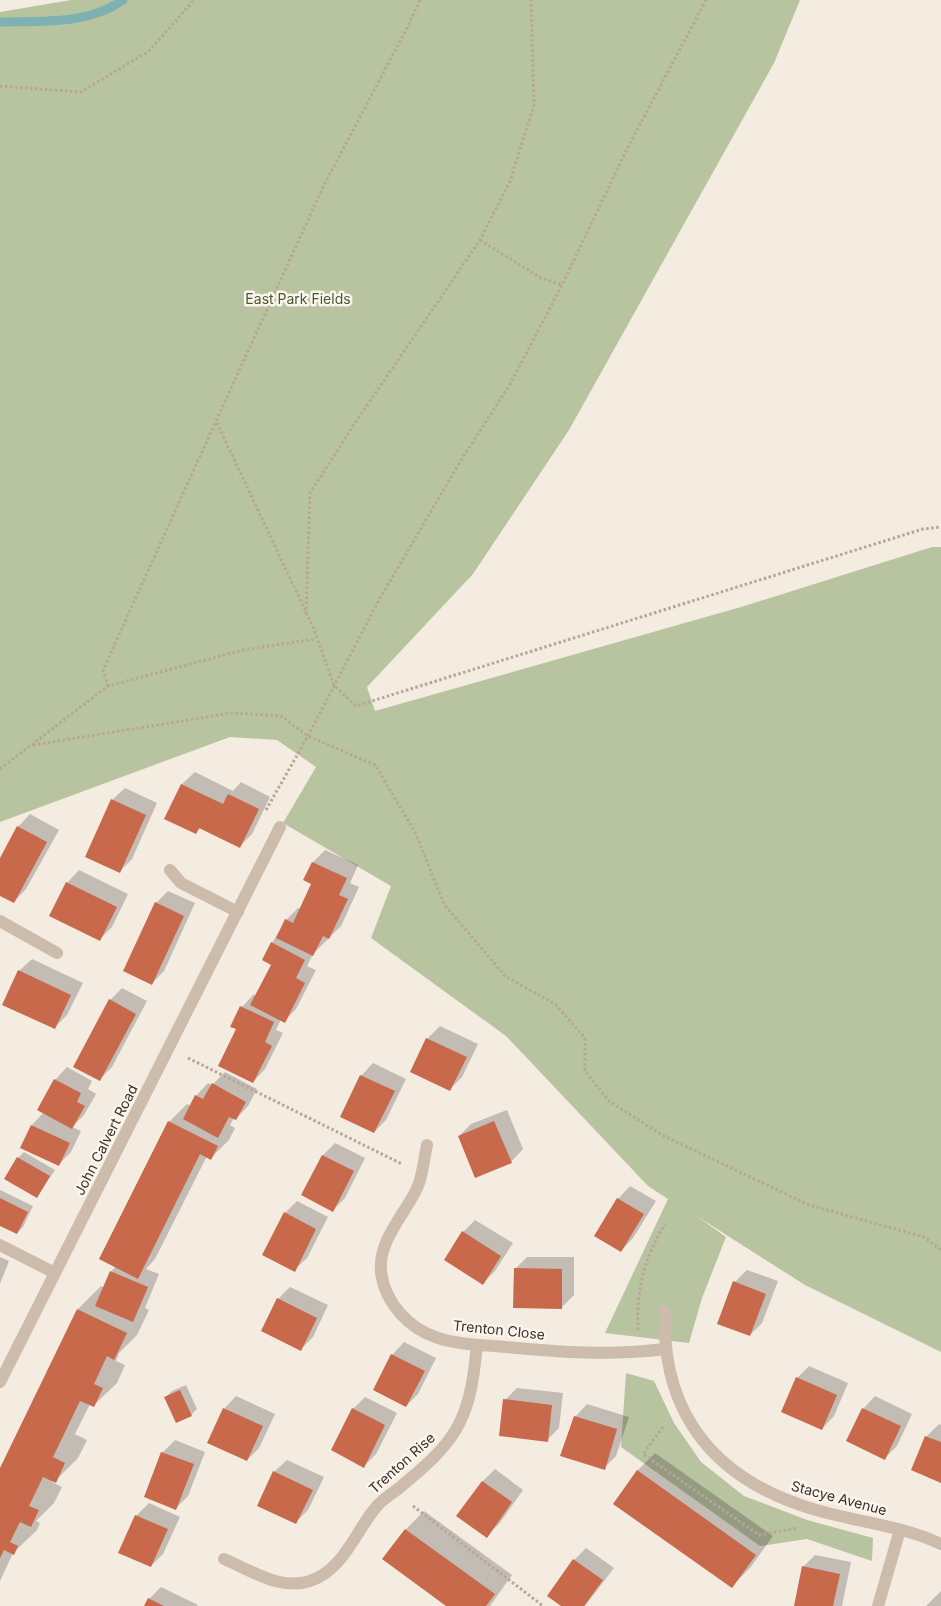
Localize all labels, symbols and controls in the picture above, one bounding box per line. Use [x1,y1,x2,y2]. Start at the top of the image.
park label: East Park Fields [245,290,351,307]
street label: John Calvert Road [70,1082,141,1198]
street label: Trenton Close [452,1316,546,1343]
street label: Trenton Rise [365,1429,438,1497]
street label: Stacye Avenue [790,1477,889,1518]

